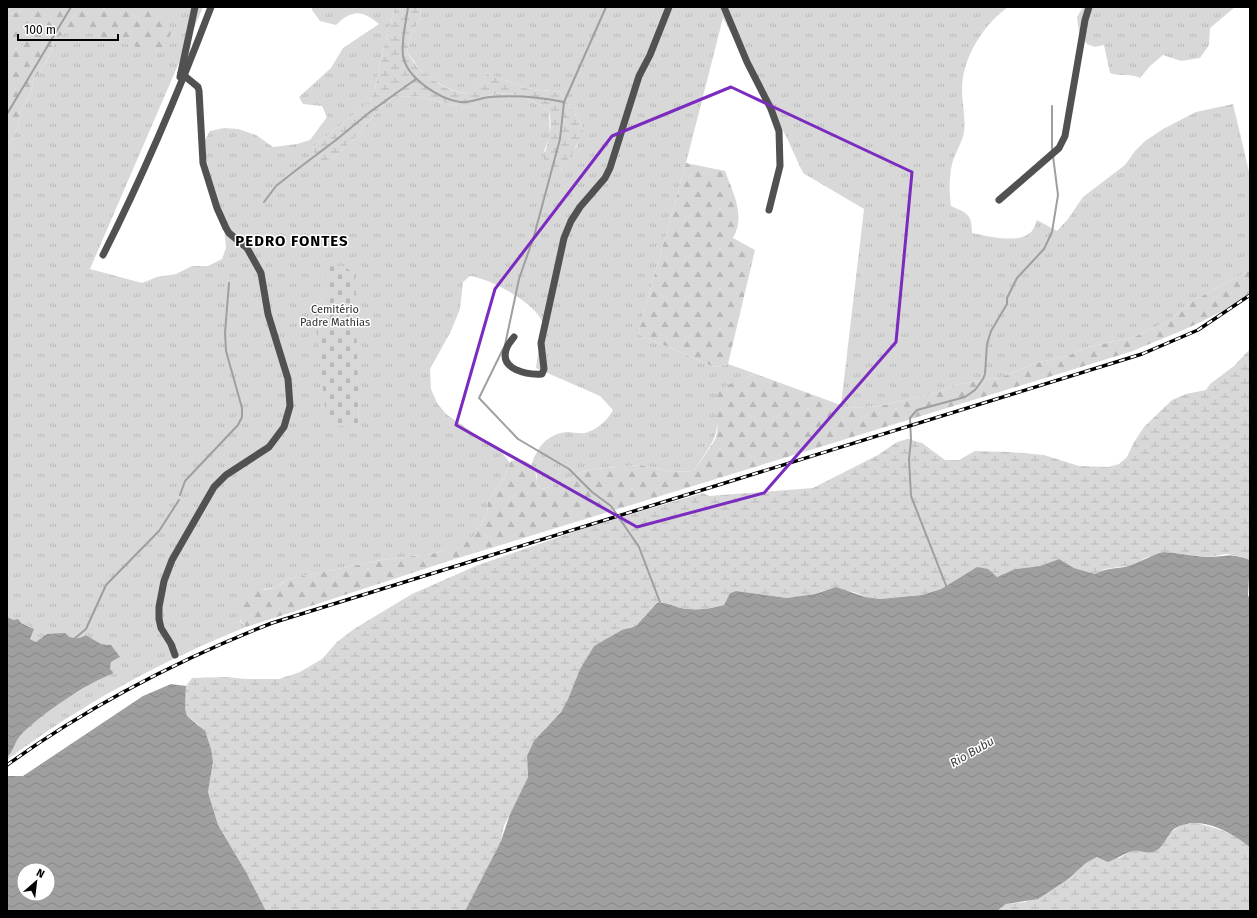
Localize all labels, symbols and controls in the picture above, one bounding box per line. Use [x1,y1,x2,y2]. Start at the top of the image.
scale bar [18,16,118,42]
text: 100 m [24,23,56,37]
district label: PEDRO FONTES [235,232,349,250]
park label: Cemitério Padre Mathias [300,303,370,329]
water label: Rio Bubu [947,734,997,770]
north arrow [16,862,56,902]
text: N [34,866,47,881]

